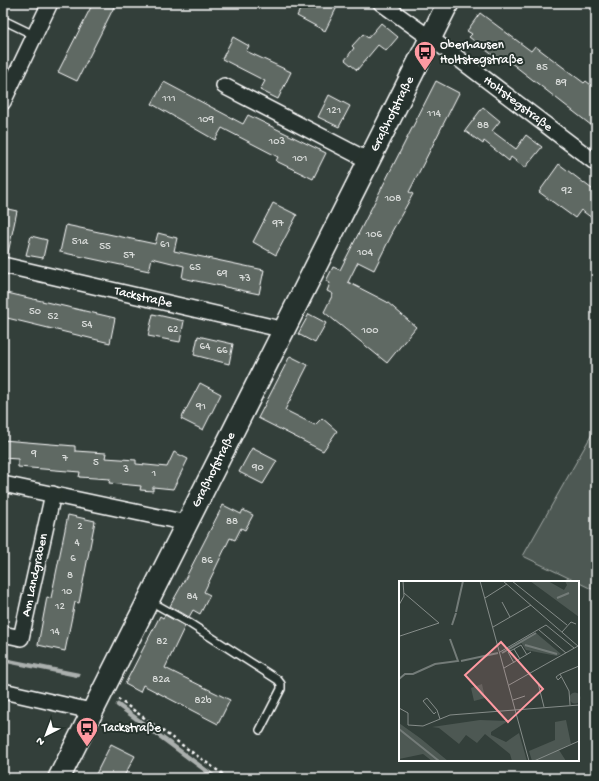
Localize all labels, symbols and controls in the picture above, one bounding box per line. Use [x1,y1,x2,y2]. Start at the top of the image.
place label: Oberhausen Holtstegstraße [440,38,523,68]
bus stop icon: Oberhausen Holtstegstraße [412,39,438,72]
house number: 85 [536,62,548,74]
street label: Holtstegstraße [480,73,556,135]
street label: Graßhofstraße [367,74,418,154]
house number: 89 [555,77,567,89]
house number: 111 [161,93,176,105]
house number: 121 [326,105,341,117]
house number: 114 [426,108,442,120]
house number: 109 [197,114,215,126]
house number: 88 [477,120,489,132]
house number: 103 [268,136,285,148]
house number: 101 [291,153,308,165]
house number: 92 [561,185,573,197]
house number: 108 [384,193,401,205]
house number: 97 [271,218,284,230]
house number: 106 [365,229,383,241]
house number: 51a [72,236,89,248]
house number: 61 [160,239,170,251]
house number: 55 [99,241,111,253]
house number: 104 [356,247,374,259]
house number: 57 [123,250,135,262]
house number: 65 [189,262,201,274]
house number: 69 [216,268,228,280]
house number: 73 [238,273,251,285]
street label: Tackstraße [112,283,174,311]
house number: 50 [29,306,41,318]
house number: 52 [47,311,59,323]
house number: 54 [82,319,93,331]
house number: 62 [168,324,179,336]
house number: 100 [361,325,378,337]
house number: 64 [200,341,211,353]
house number: 66 [216,345,228,357]
house number: 91 [195,401,206,413]
street label: Graßhofstraße [189,429,239,510]
house number: 9 [30,448,37,460]
house number: 7 [61,453,68,465]
house number: 5 [93,457,99,469]
house number: 90 [251,462,264,474]
house number: 3 [122,464,129,476]
house number: 1 [151,468,156,480]
house number: 88 [226,516,238,528]
house number: 2 [77,521,83,533]
street label: Am Landgraben [18,531,52,618]
house number: 4 [74,537,80,549]
house number: 6 [70,553,76,565]
house number: 86 [201,555,213,567]
house number: 8 [67,570,73,582]
inset map [399,581,579,761]
house number: 10 [61,586,72,598]
house number: 84 [186,591,198,603]
house number: 12 [54,601,66,613]
house number: 14 [49,626,61,638]
house number: 82 [156,636,168,648]
house number: 82a [152,674,171,686]
house number: 82b [194,695,212,707]
north arrow [26,715,66,755]
bus stop icon: Tackstraße [74,715,100,748]
place label: Tackstraße [101,721,161,736]
text: N [34,734,47,748]

